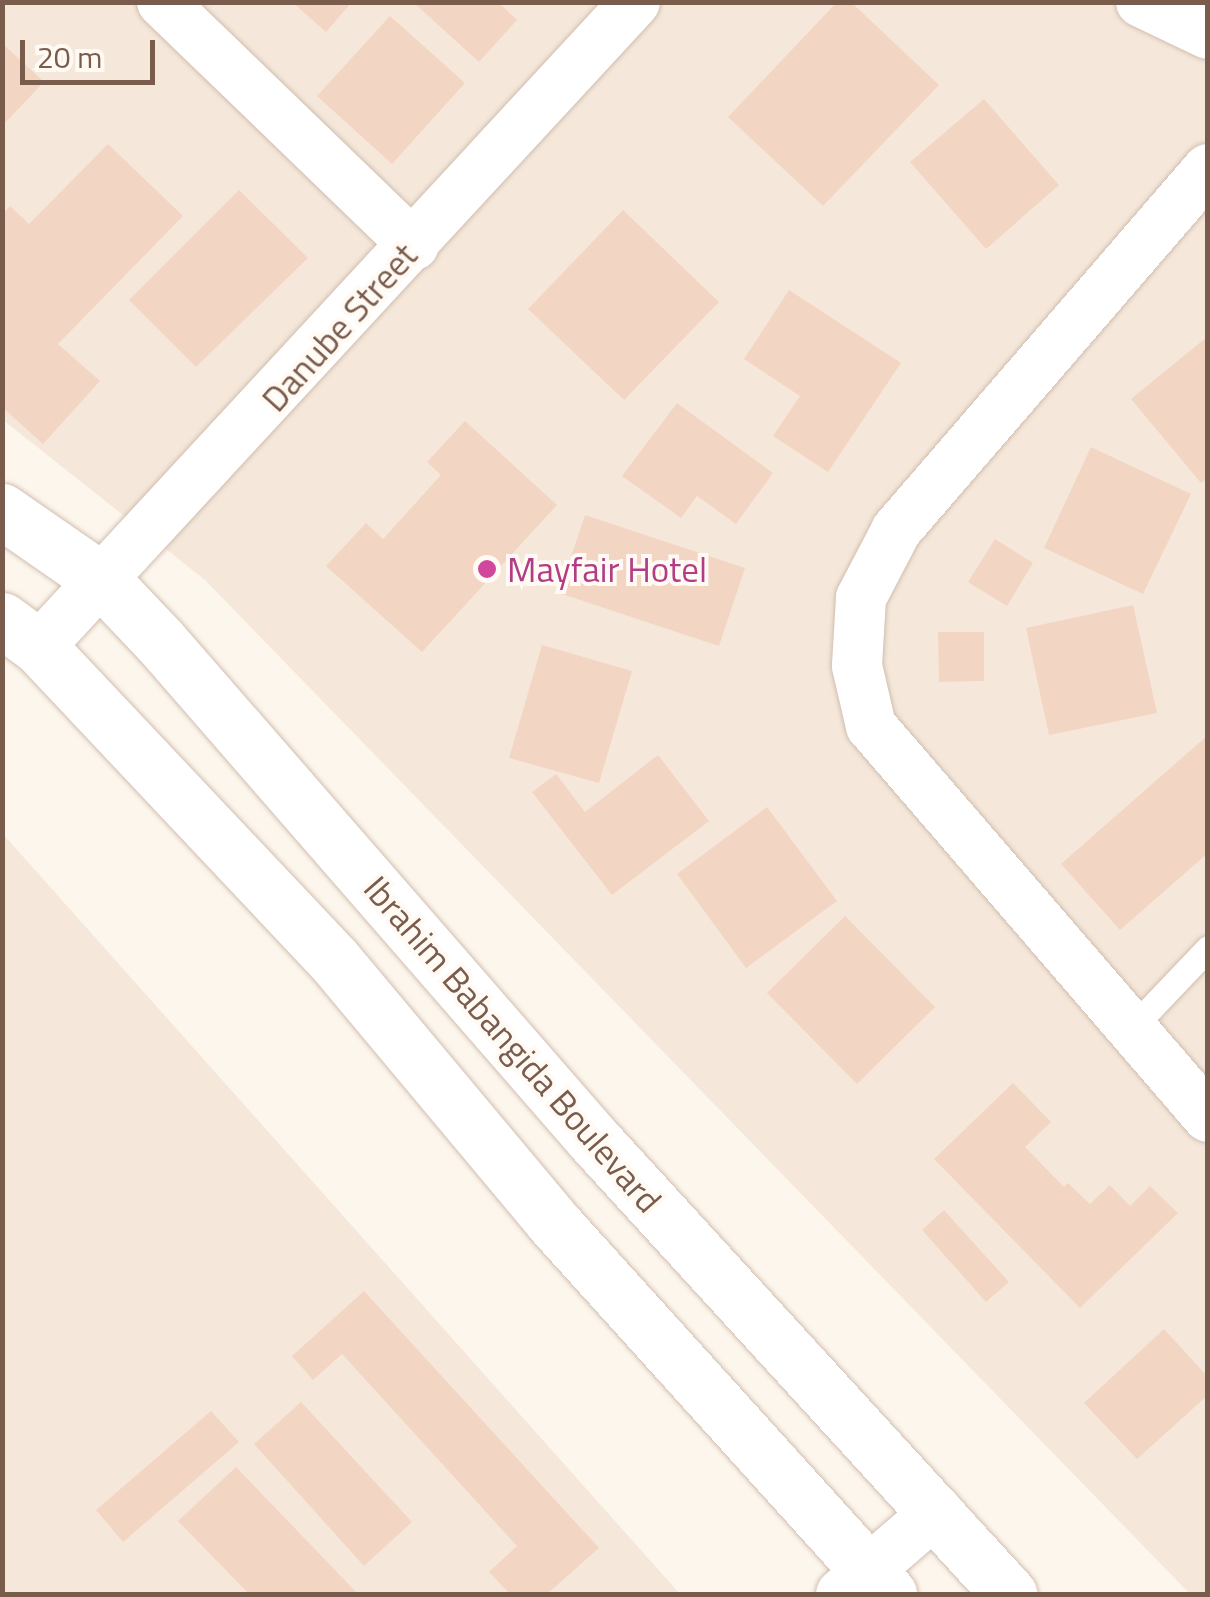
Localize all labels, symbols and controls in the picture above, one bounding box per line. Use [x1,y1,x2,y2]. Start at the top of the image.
scale bar [25,20,160,82]
text: 20 m [37,34,102,80]
street label: Danube Street [253,234,425,420]
place label: Mayfair Hotel [507,548,707,590]
marker: Mayfair Hotel [476,558,498,580]
street label: Ibrahim Babangida Boulevard [356,867,670,1221]

